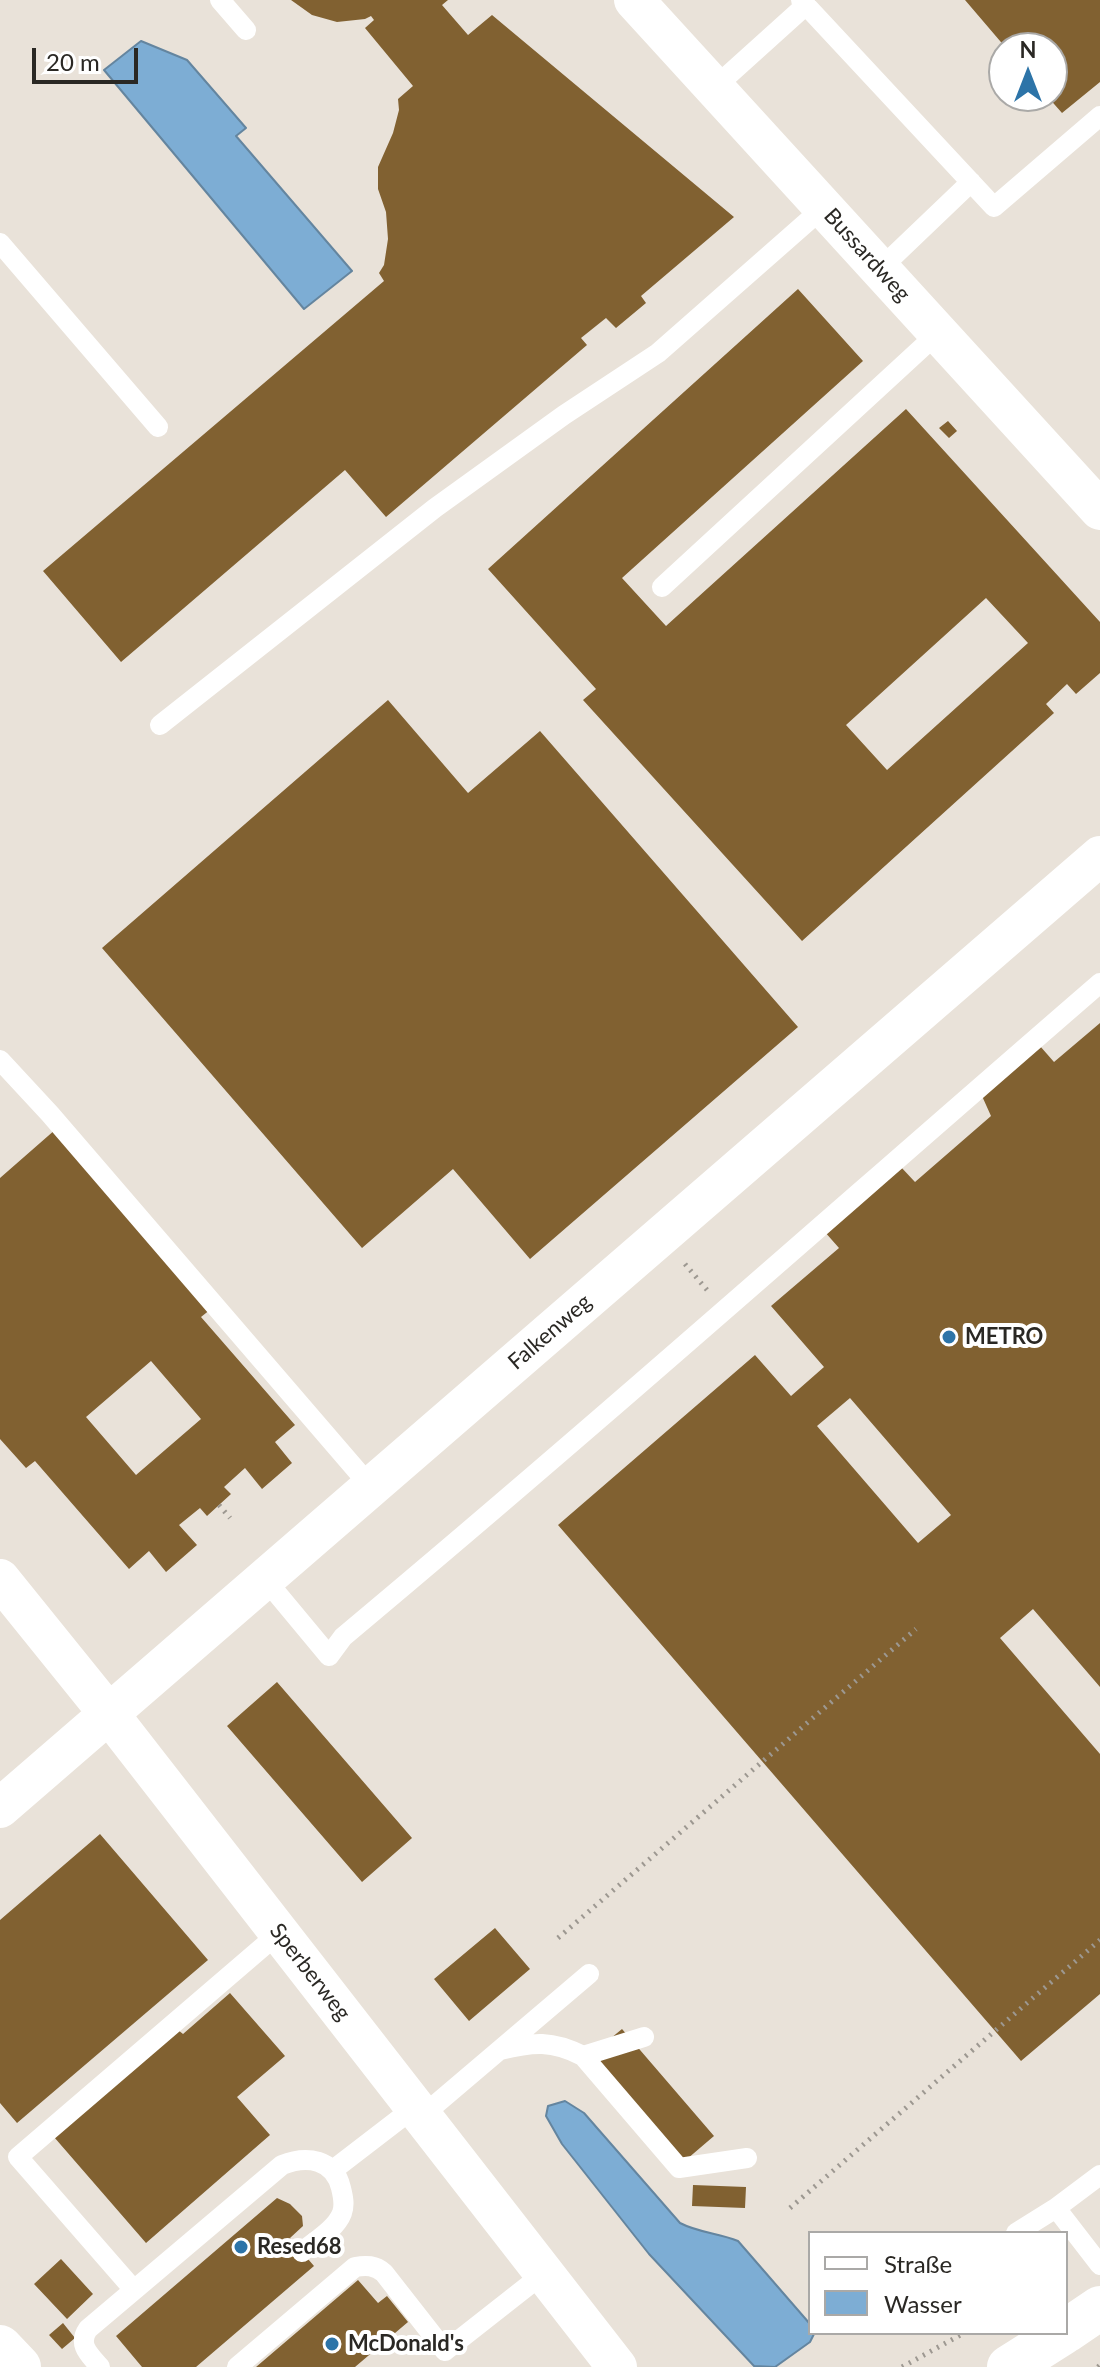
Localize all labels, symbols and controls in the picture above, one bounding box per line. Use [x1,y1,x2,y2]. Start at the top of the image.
scale bar [36,32,142,82]
north arrow [988,32,1068,112]
text: N [1020,36,1036,63]
text: 20 m [46,47,100,76]
street label: Bussardweg [818,203,916,307]
street label: Falkenweg [503,1289,597,1375]
place label: METRO [965,1324,1043,1350]
marker: METRO [940,1328,958,1346]
street label: Sperberweg [264,1918,356,2026]
legend [808,2231,1068,2335]
place label: Resed68 [257,2234,342,2260]
marker: Resed68 [232,2238,250,2256]
text: Straße [884,2249,952,2278]
text: Wasser [884,2289,962,2318]
place label: McDonald's [348,2331,464,2357]
marker: McDonald's [323,2335,341,2353]

